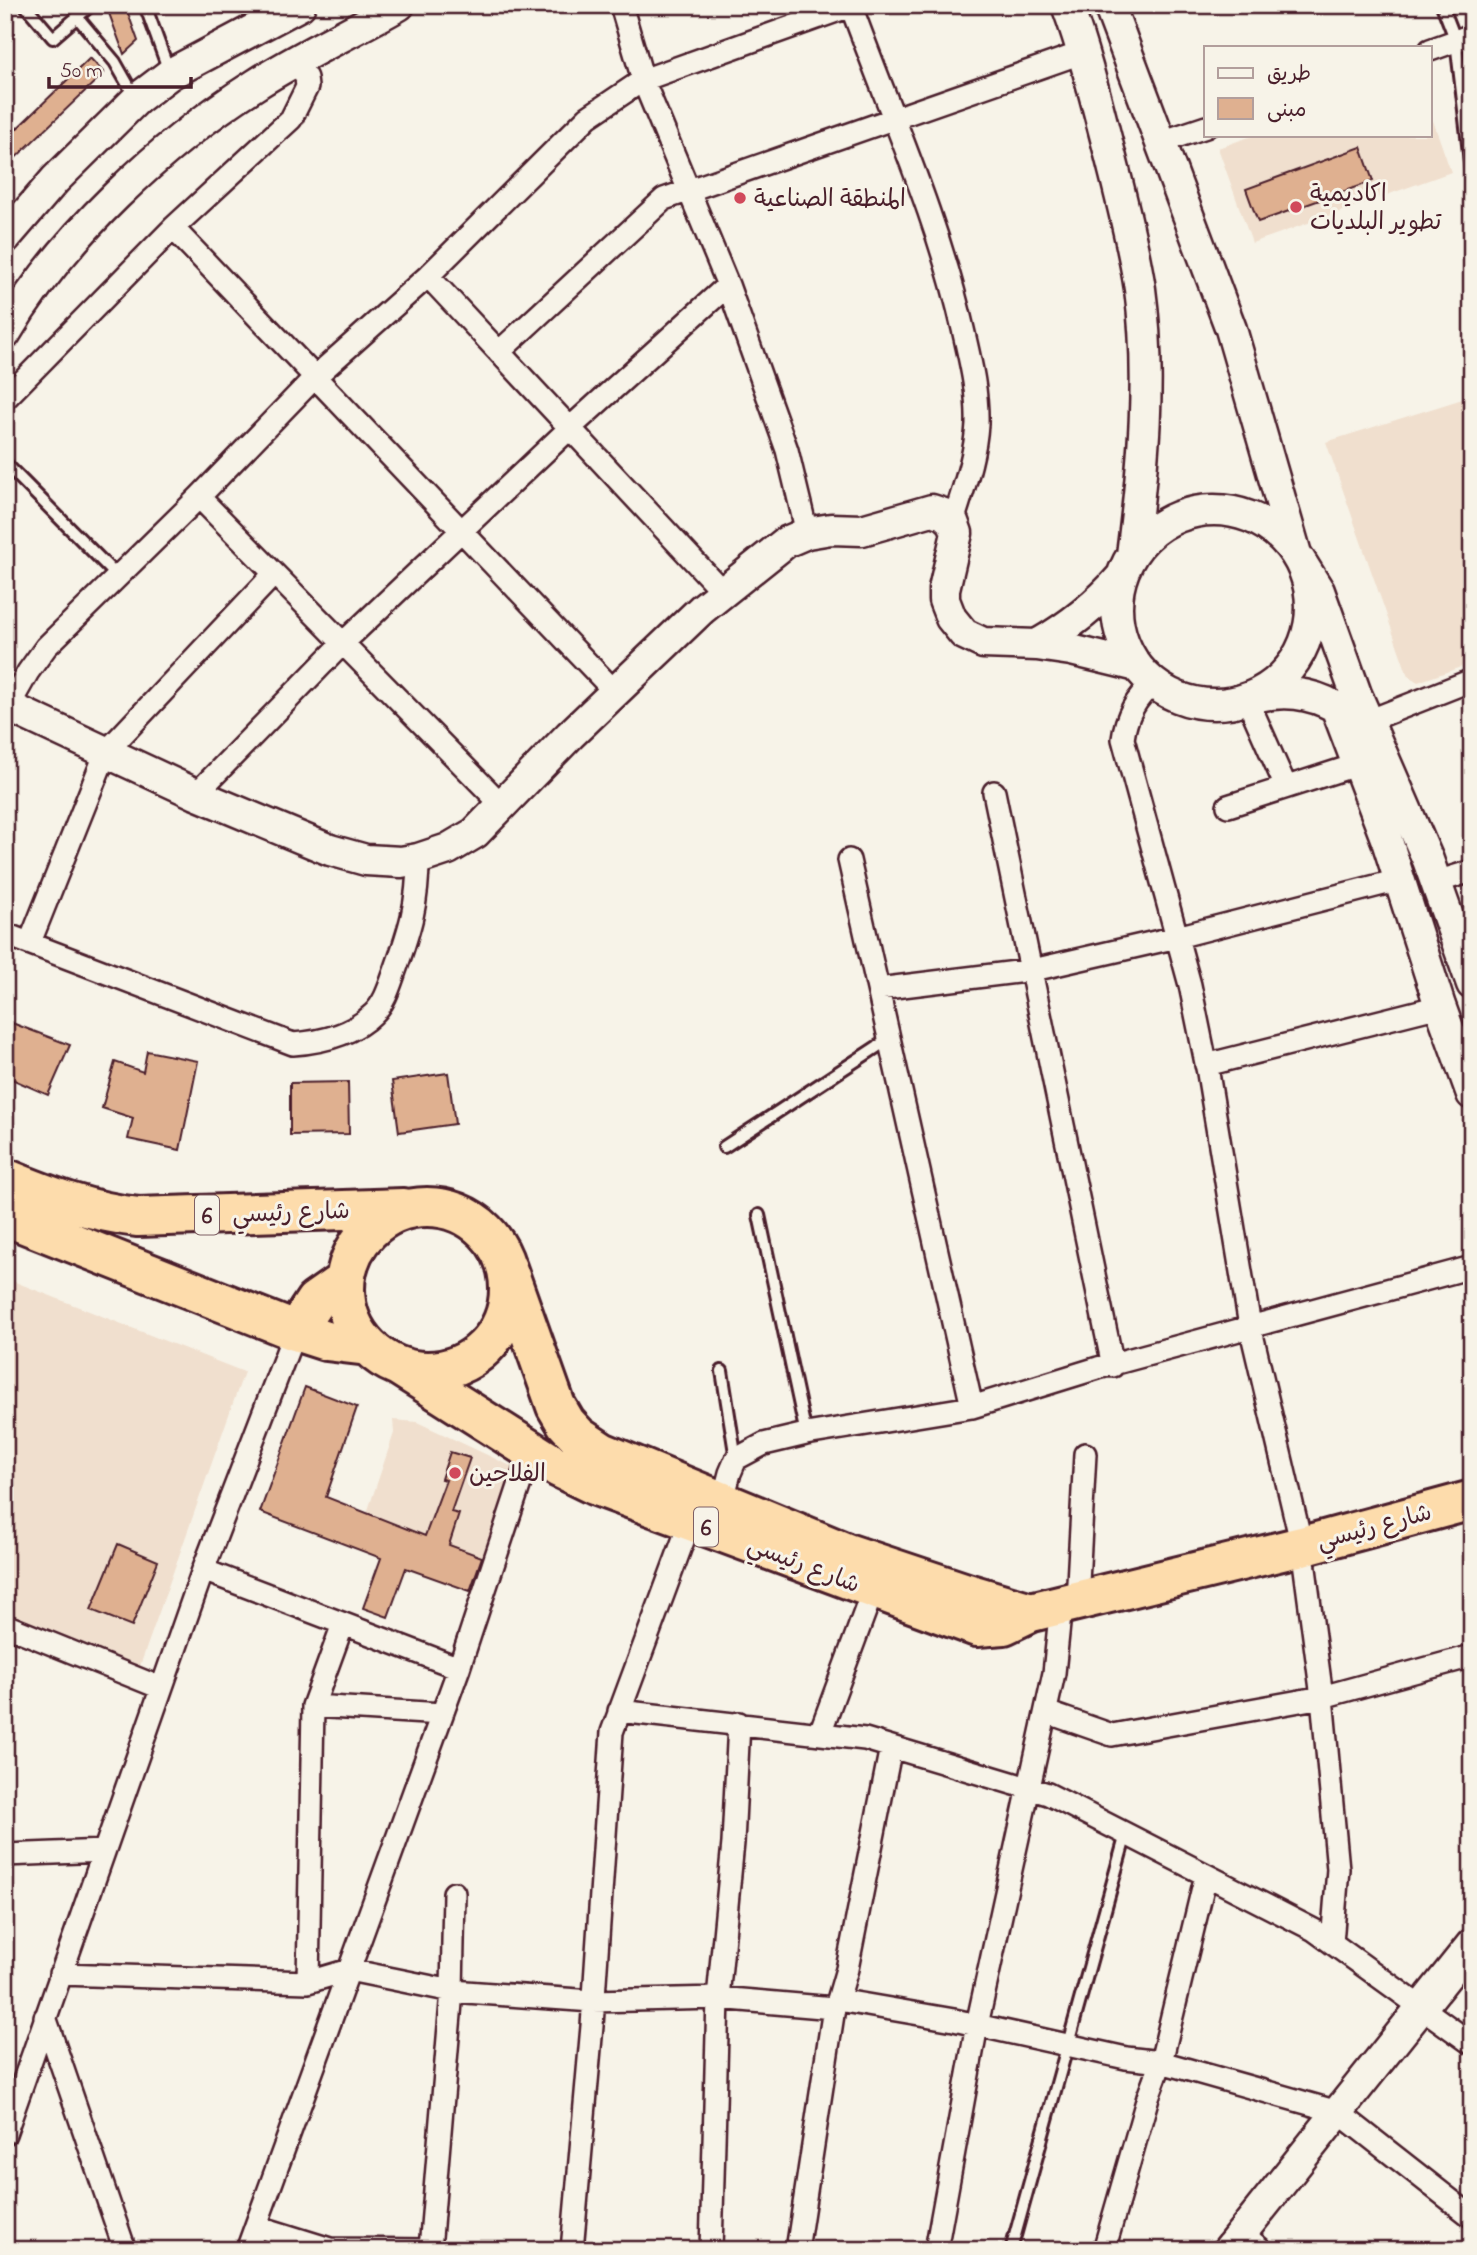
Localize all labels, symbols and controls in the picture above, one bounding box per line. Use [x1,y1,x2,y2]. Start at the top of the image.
scale bar [49,46,191,90]
legend [1204,46,1432,136]
text: 50 m [60,57,103,87]
text: طريق [1267,60,1311,90]
text: مبنى [1267,96,1306,126]
place label: اكاديمية تطوير البلديات [1310,178,1442,241]
place label: المنطقة الصناعية [754,183,906,218]
marker: المنطقة الصناعية [732,190,748,206]
marker: اكاديمية تطوير البلديات [1288,199,1304,215]
street label: شارع رئيسي [232,1195,351,1235]
road number: 6 [195,1196,219,1234]
place label: الفلاحين [469,1458,546,1493]
marker: الفلاحين [447,1465,463,1481]
street label: شارع رئيسي [1313,1496,1436,1562]
road number: 6 [694,1508,718,1546]
street label: شارع رئيسي [742,1529,864,1605]

